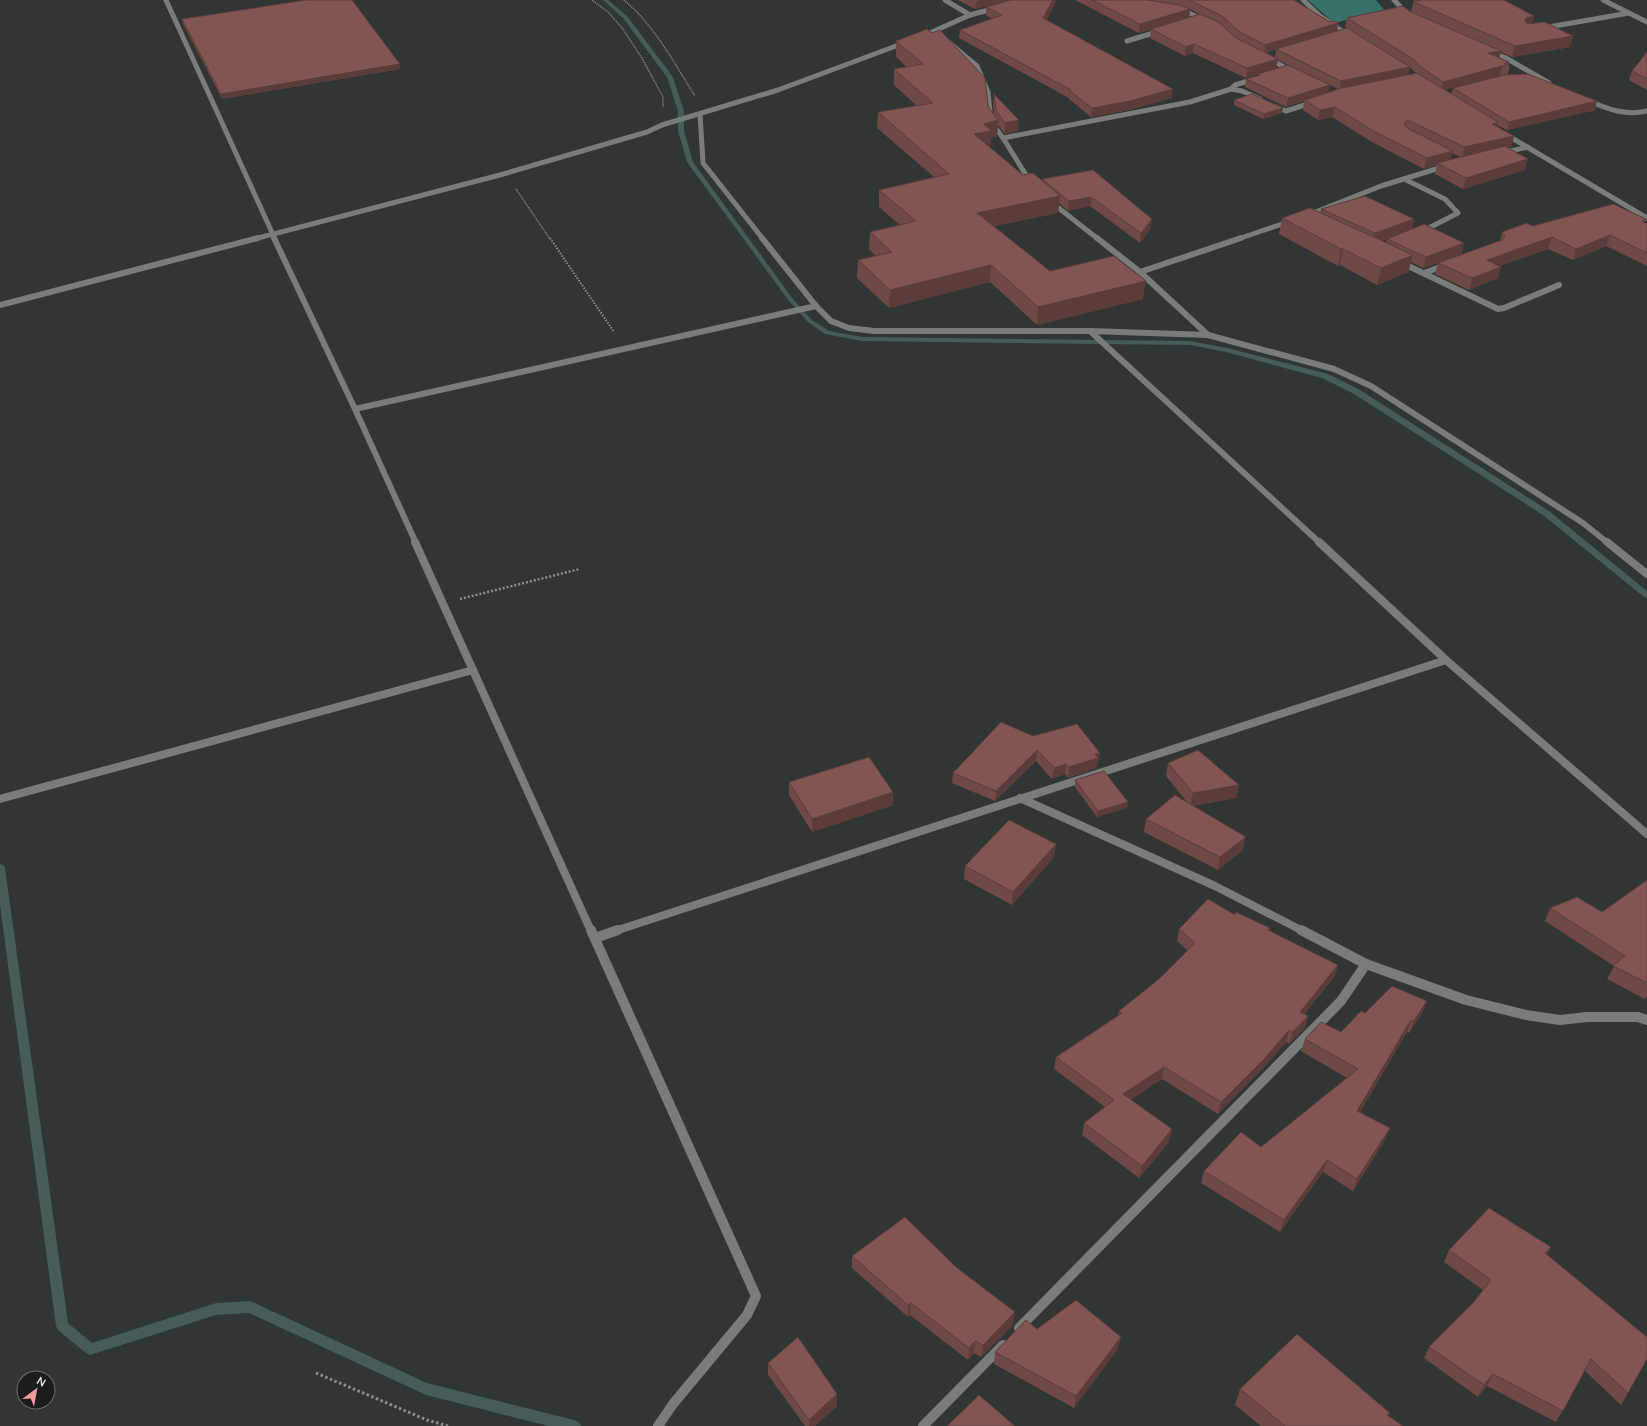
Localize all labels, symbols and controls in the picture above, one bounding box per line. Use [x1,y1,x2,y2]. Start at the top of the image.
north arrow [16,1370,56,1410]
text: N [34,1373,49,1390]

